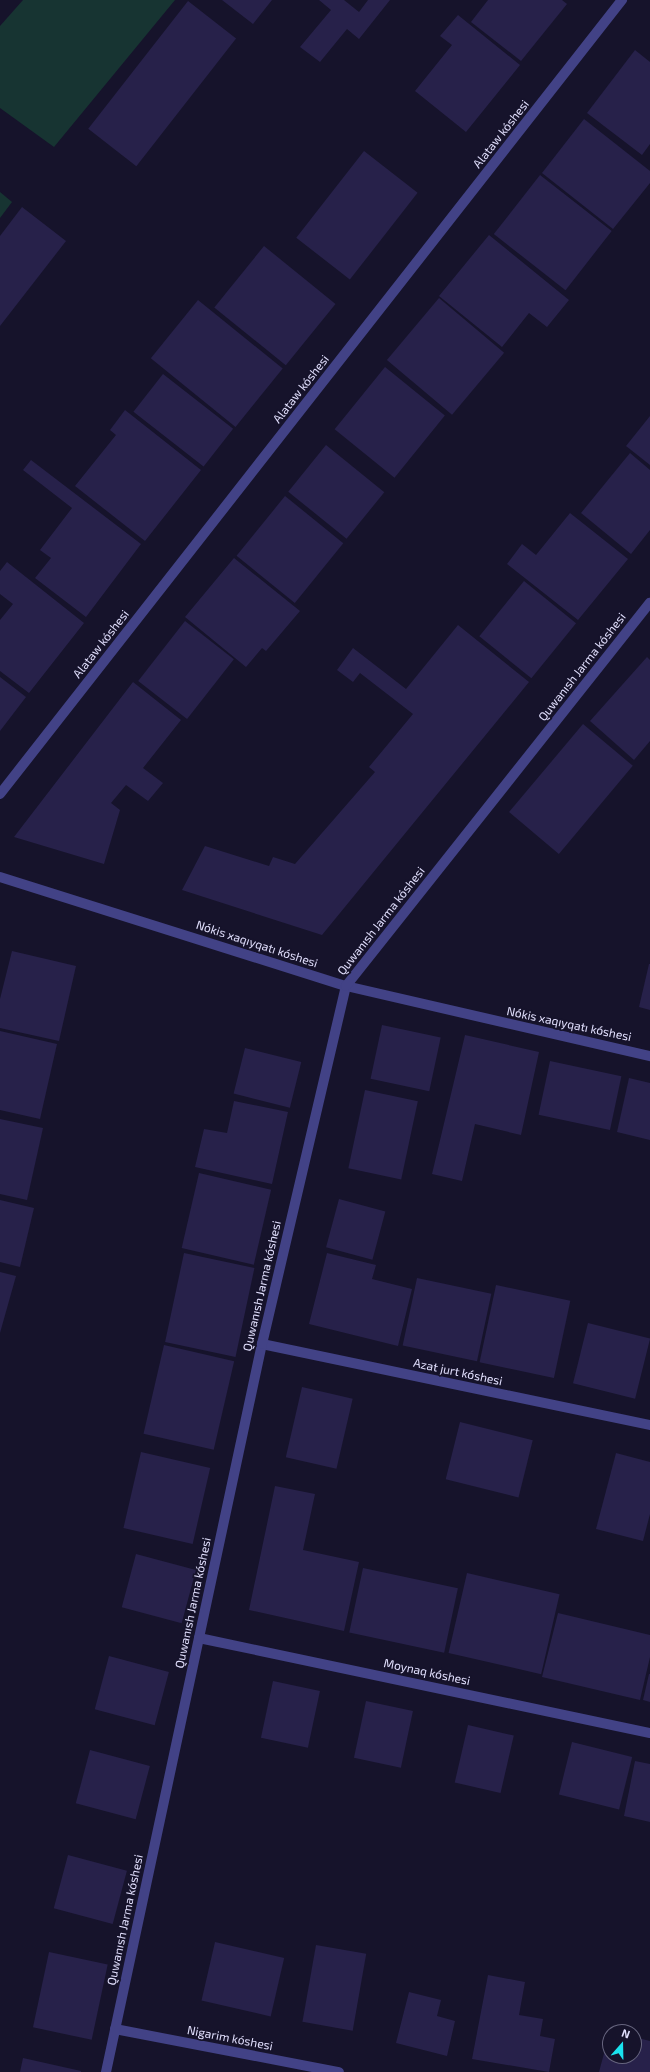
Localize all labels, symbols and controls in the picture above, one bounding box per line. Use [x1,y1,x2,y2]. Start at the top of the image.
street label: Alataw kóshesi [470,97,532,171]
street label: Alataw kóshesi [270,352,332,426]
street label: Alataw kóshesi [70,607,132,681]
street label: Quwanısh Jarma kóshesi [535,610,629,724]
street label: Quwanısh Jarma kóshesi [334,864,428,978]
street label: Nókis xaqıyqatı kóshesi [194,918,320,970]
street label: Nókis xaqıyqatı kóshesi [505,1004,633,1044]
street label: Quwanısh Jarma kóshesi [240,1219,284,1353]
street label: Azat jurt kóshesi [412,1356,504,1388]
street label: Quwanısh Jarma kóshesi [172,1536,214,1670]
street label: Moynaq kóshesi [382,1656,472,1688]
street label: Quwanısh Jarma kóshesi [104,1853,146,1987]
street label: Nigarim kóshesi [186,2023,274,2053]
north arrow [602,2024,642,2064]
text: N [620,2026,632,2041]

